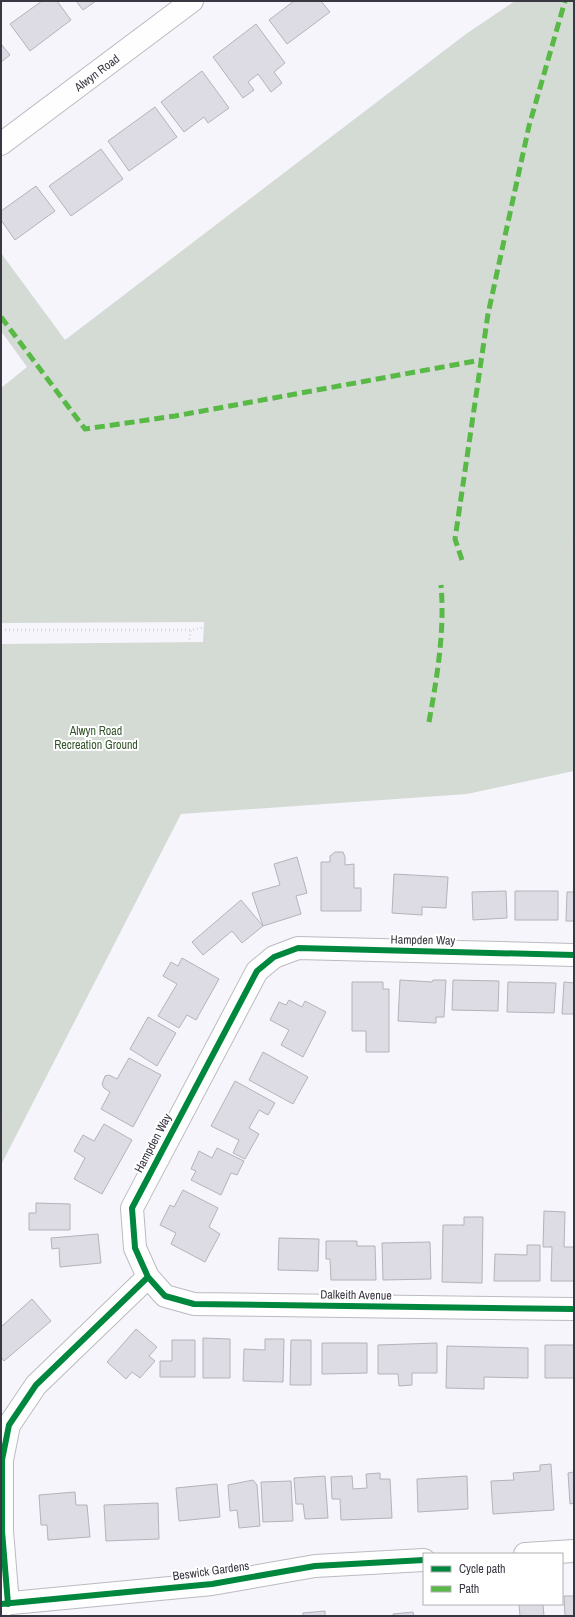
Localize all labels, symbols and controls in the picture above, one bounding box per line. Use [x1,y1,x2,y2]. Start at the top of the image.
street label: Alwyn Road [70,51,123,96]
park label: Alwyn Road Recreation Ground [54,723,138,753]
street label: Hampden Way [391,931,456,949]
street label: Hampden Way [131,1111,175,1175]
street label: Dalkeith Avenue [320,1286,392,1304]
legend [423,1553,563,1605]
street label: Beswick Gardens [172,1558,250,1584]
text: Cycle path [459,1561,506,1577]
text: Path [459,1581,479,1597]

